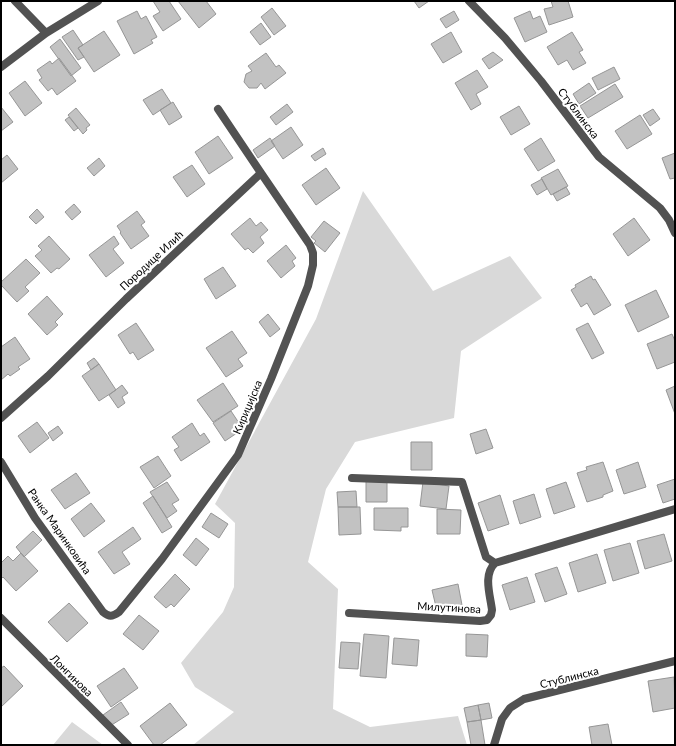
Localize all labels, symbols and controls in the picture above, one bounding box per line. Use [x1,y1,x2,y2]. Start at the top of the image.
street label: Стублинска [556,85,602,141]
street label: Породице Илић [117,227,185,293]
street label: Кириџијска [230,378,264,436]
street label: Ранка Маринковића [26,486,94,576]
street label: Милутинова [417,599,481,615]
street label: Лонгинова [47,650,96,699]
street label: Стублинска [538,663,600,691]

